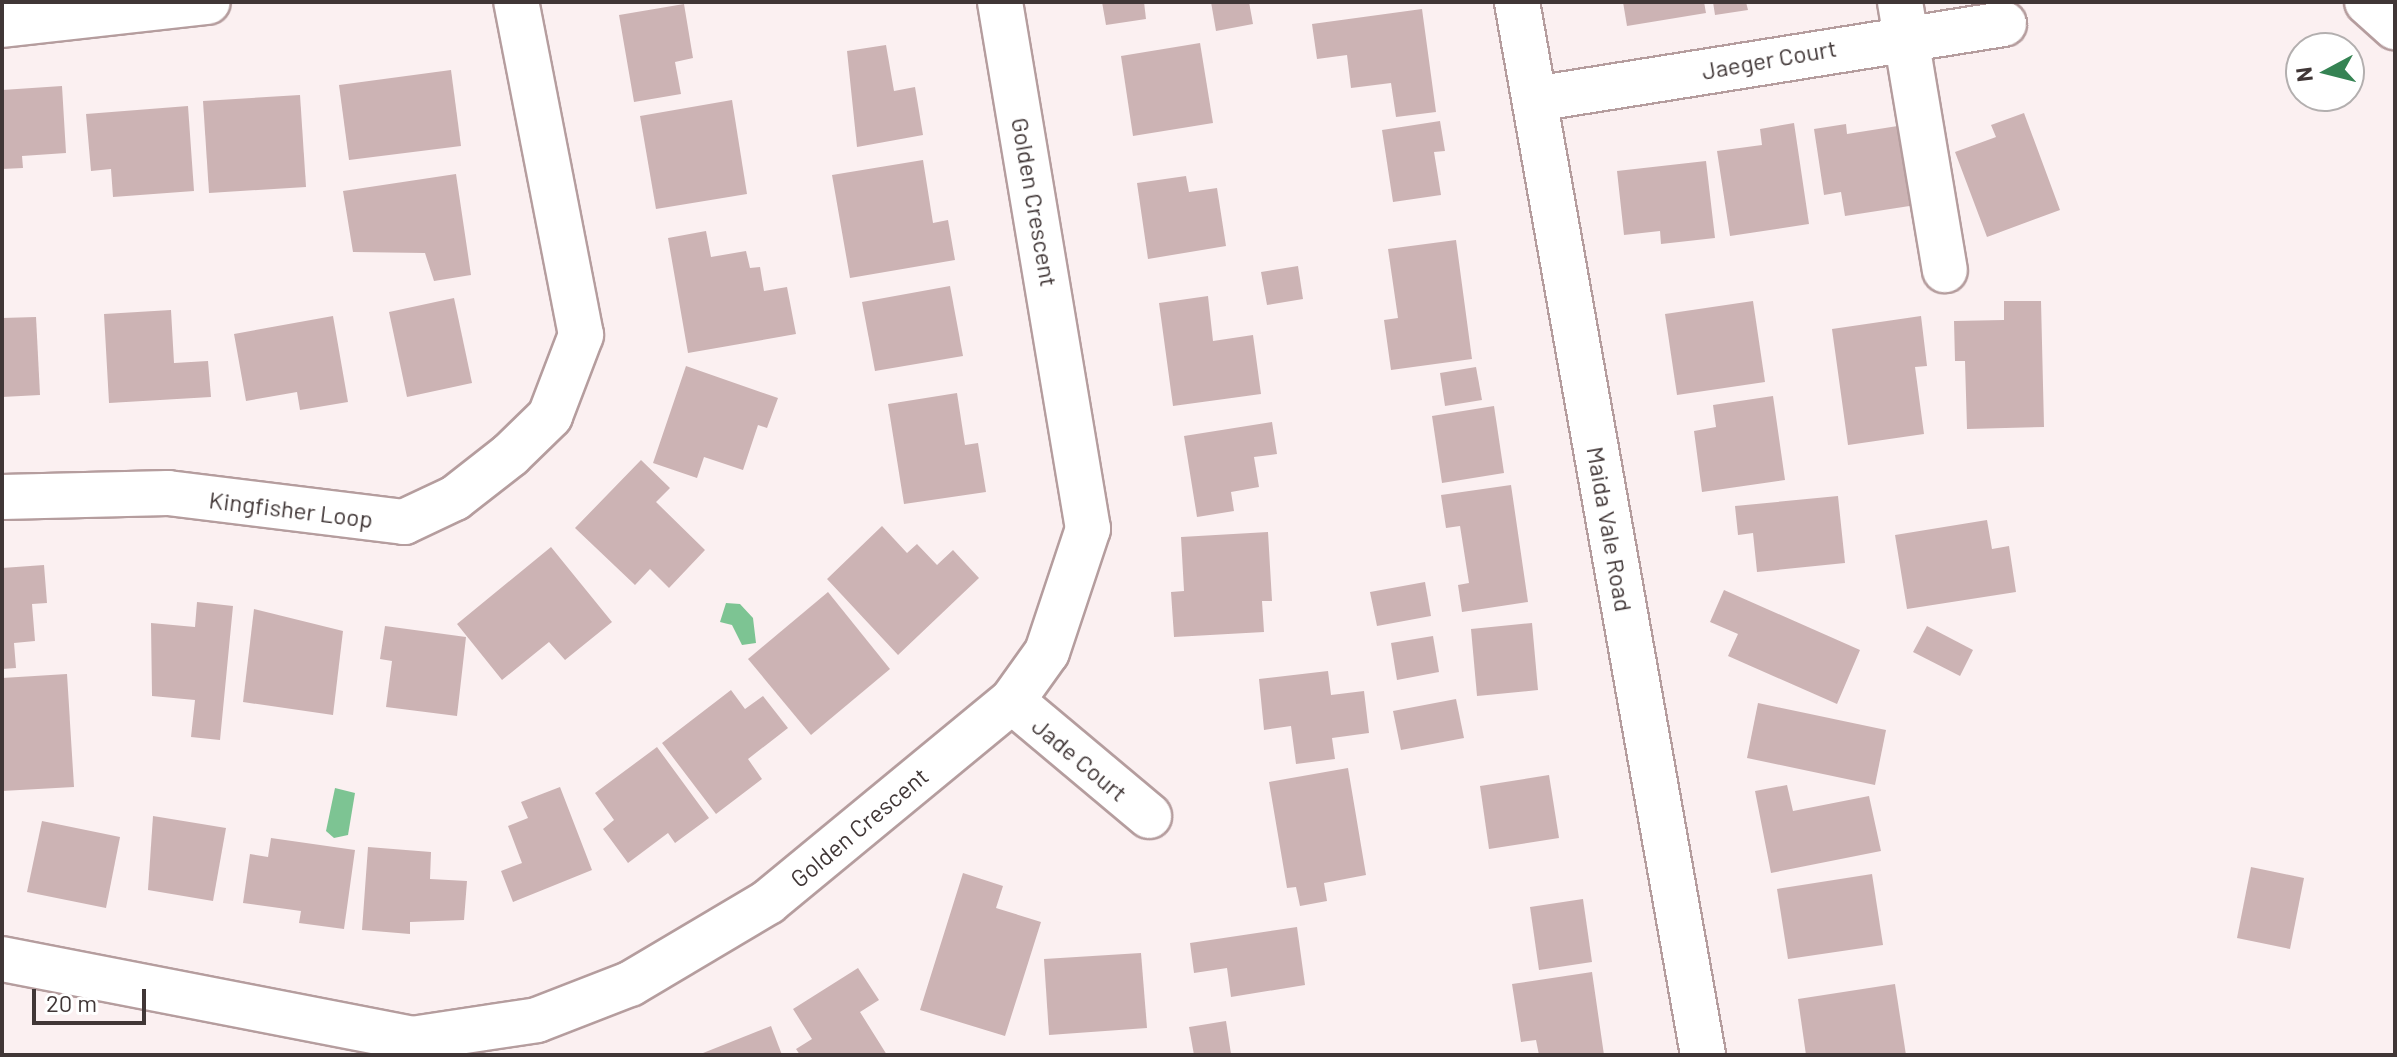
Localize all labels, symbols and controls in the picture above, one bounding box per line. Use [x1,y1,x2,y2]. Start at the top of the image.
north arrow [2285,32,2365,112]
street label: Jaeger Court [1699,33,1839,85]
text: N [2289,66,2317,84]
street label: Golden Crescent [1006,115,1064,289]
street label: Maida Vale Road [1581,444,1639,614]
street label: Kingfisher Loop [207,485,375,533]
street label: Jade Court [1027,711,1133,807]
street label: Golden Crescent [784,761,934,893]
scale bar [36,973,150,1023]
text: 20 m [46,988,97,1017]

